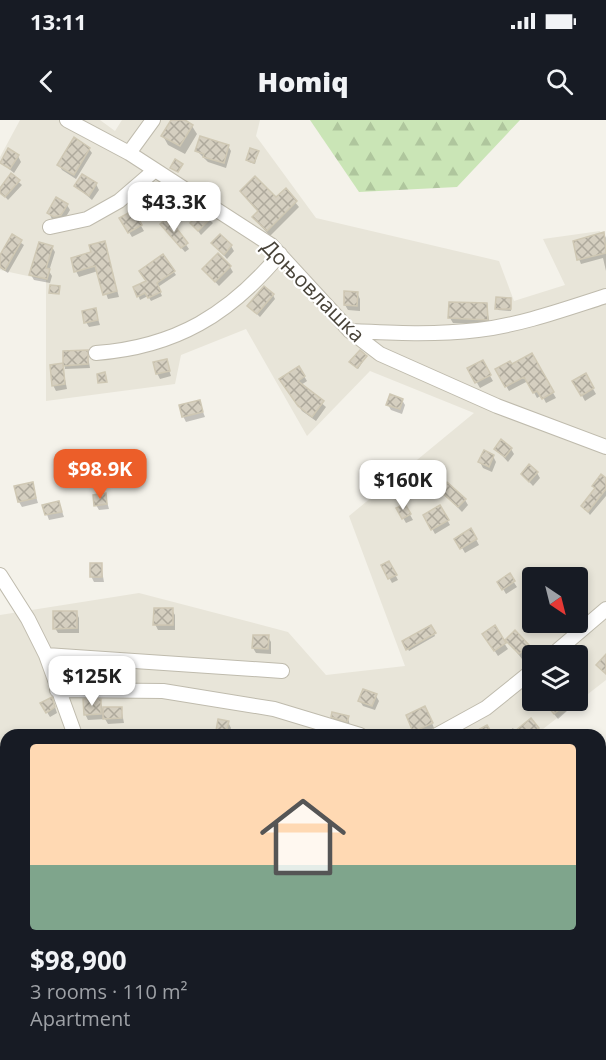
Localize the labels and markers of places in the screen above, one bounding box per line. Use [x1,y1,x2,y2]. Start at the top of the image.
pin: $43.3K [125,182,223,233]
pin: $98.9K [51,449,149,500]
pin: $160K [361,460,445,511]
pin: $125K [50,656,134,707]

